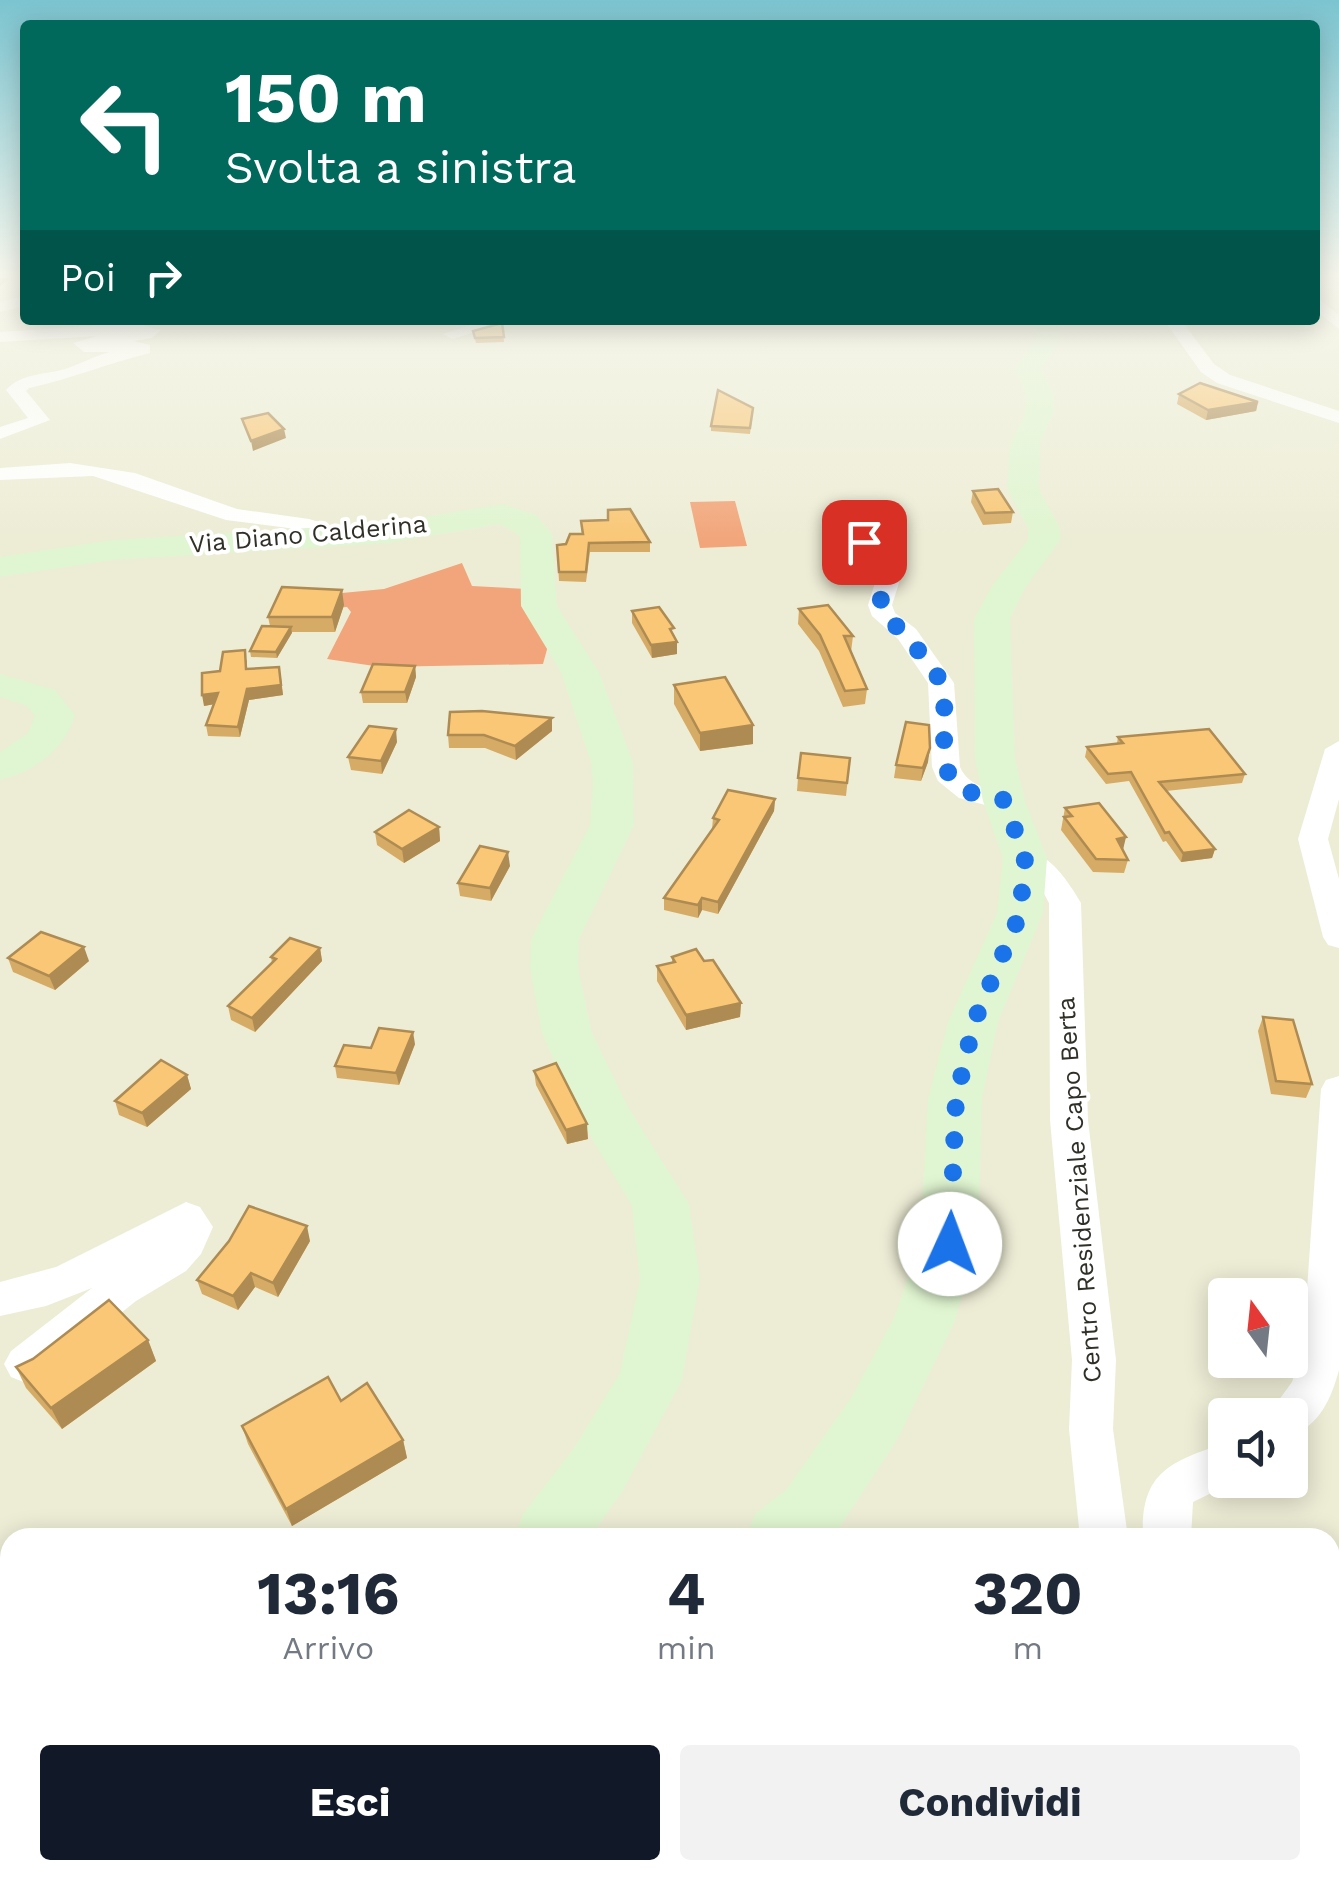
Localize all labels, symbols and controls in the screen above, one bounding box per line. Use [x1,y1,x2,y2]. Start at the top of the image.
text: 150 m [225,57,427,139]
icon: left [60,60,190,190]
text: Svolta a sinistra [225,141,577,194]
icon: right [136,250,191,305]
text: Poi [60,256,116,300]
pin [822,500,907,585]
street label: Via Diano Calderina [188,509,428,559]
icon: arrive [837,515,892,570]
street label: Centro Residenziale Capo Berta [1051,996,1107,1384]
position arrow [898,1192,1002,1296]
north arrow [1208,1278,1308,1378]
map controls [1208,1278,1308,1498]
button: sound [1208,1398,1308,1498]
text: 13:16 [257,1558,400,1629]
text: 4 [667,1558,706,1629]
text: 320 [973,1558,1083,1629]
text: Arrivo [283,1629,374,1667]
text: min [657,1629,716,1667]
text: m [1013,1629,1043,1667]
button: Esci [40,1745,660,1860]
button: Condividi [680,1745,1300,1860]

